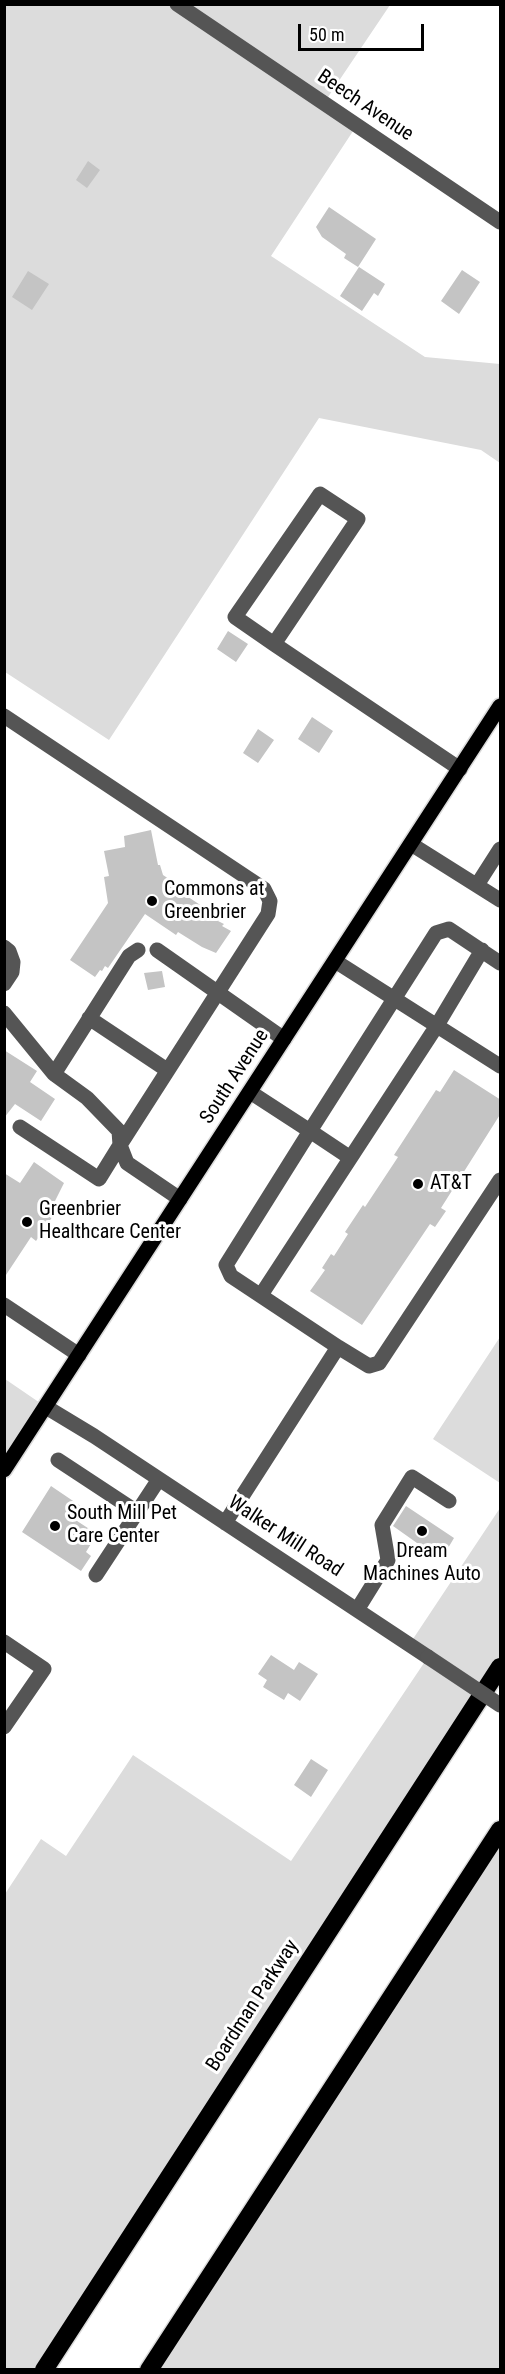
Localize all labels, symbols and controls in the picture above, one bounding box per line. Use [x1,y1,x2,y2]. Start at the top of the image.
scale bar [301,12,427,50]
text: 50 m [309,24,344,45]
street label: Beech Avenue [312,65,418,147]
place label: Commons at Greenbrier [164,878,264,925]
marker: Commons at Greenbrier [145,894,159,908]
street label: South Avenue [196,1025,274,1129]
place label: AT&T [430,1172,472,1196]
marker: AT&T [411,1177,425,1191]
place label: Greenbrier Healthcare Center [39,1198,181,1245]
marker: Greenbrier Healthcare Center [20,1215,34,1229]
street label: Walker Mill Road [223,1491,347,1583]
place label: South Mill Pet Care Center [67,1502,177,1549]
marker: South Mill Pet Care Center [48,1519,62,1533]
marker: Dream Machines Auto [415,1524,429,1538]
place label: Dream Machines Auto [363,1540,481,1587]
street label: Boardman Parkway [202,1936,304,2076]

